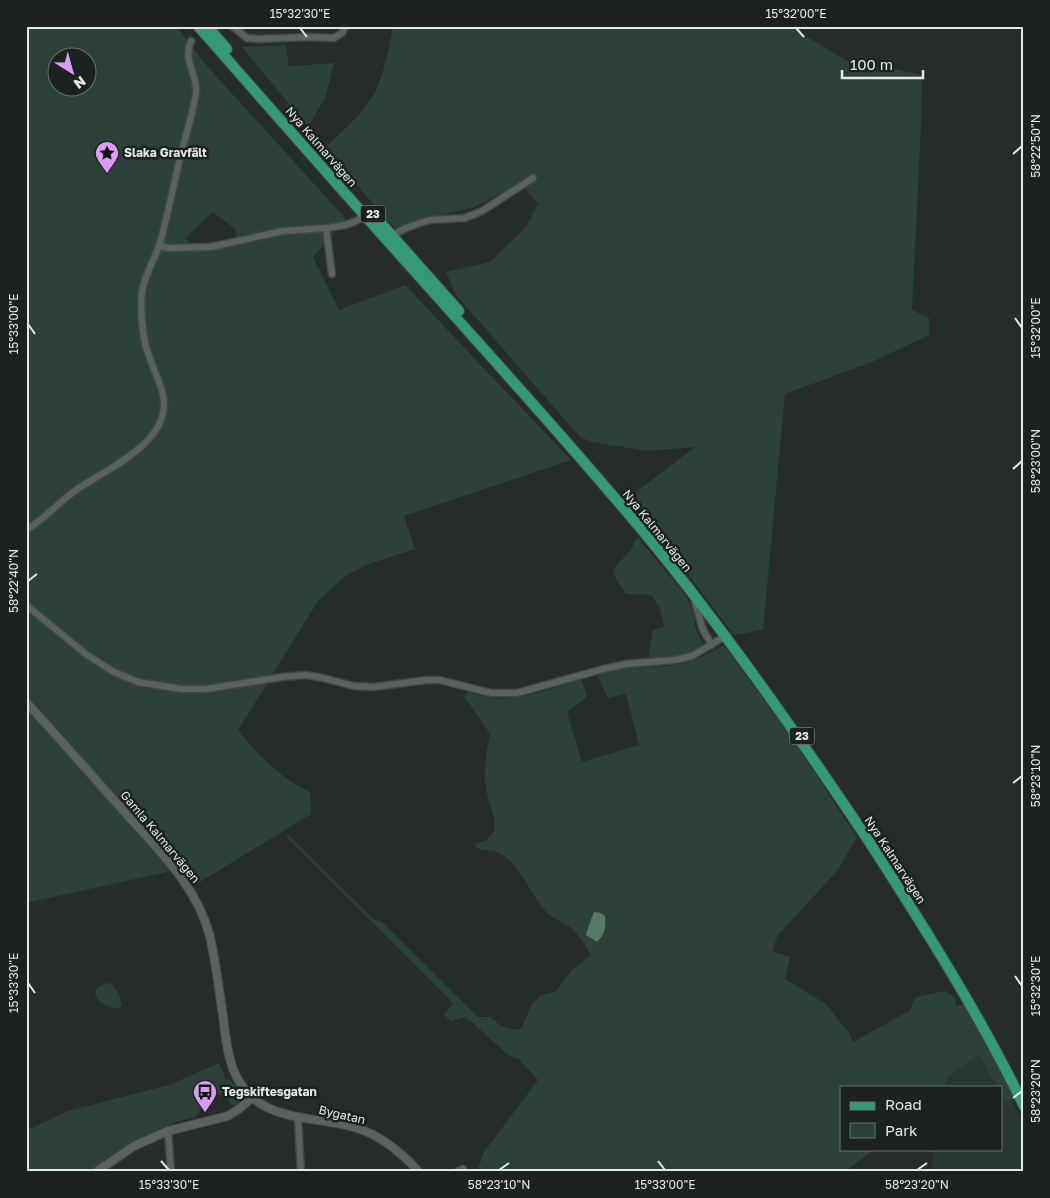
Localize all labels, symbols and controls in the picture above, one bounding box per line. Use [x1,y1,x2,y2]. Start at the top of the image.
text: 15°32'30"E [270,6,330,21]
text: 15°32'00"E [766,6,826,21]
north arrow [48,48,98,98]
scale bar [842,48,924,80]
text: 100 m [850,55,893,73]
text: N [71,73,89,93]
street label: Nya Kalmarvägen [282,103,360,190]
text: 58°22'50"N [1028,114,1043,178]
place icon: Slaka Gravfält [94,140,120,174]
place label: Slaka Gravfält [124,145,207,160]
road number: 23 [360,205,386,222]
text: 15°33'00"E [6,293,21,355]
text: 15°32'00"E [1028,298,1043,358]
text: 58°23'00"N [1028,429,1043,493]
street label: Nya Kalmarvägen [620,487,695,575]
text: 58°22'40"N [6,549,21,613]
road number: 23 [790,728,814,744]
text: 58°23'10"N [1028,745,1043,807]
street label: Gamla Kalmarvägen [117,788,203,886]
street label: Nya Kalmarvägen [861,813,929,906]
text: 15°33'30"E [6,953,21,1013]
text: 15°32'30"E [1028,956,1043,1016]
text: 58°23'20"N [1028,1059,1043,1123]
bus stop icon: Tegskiftesgatan [192,1079,218,1113]
place label: Tegskiftesgatan [222,1084,317,1099]
legend [840,1086,1002,1150]
text: Road [885,1095,922,1113]
street label: Bygatan [317,1102,367,1127]
text: Park [885,1121,918,1139]
text: 15°33'30"E [139,1177,199,1192]
text: 58°23'10"N [468,1177,530,1192]
text: 15°33'00"E [634,1177,696,1192]
text: 58°23'20"N [885,1177,949,1192]

